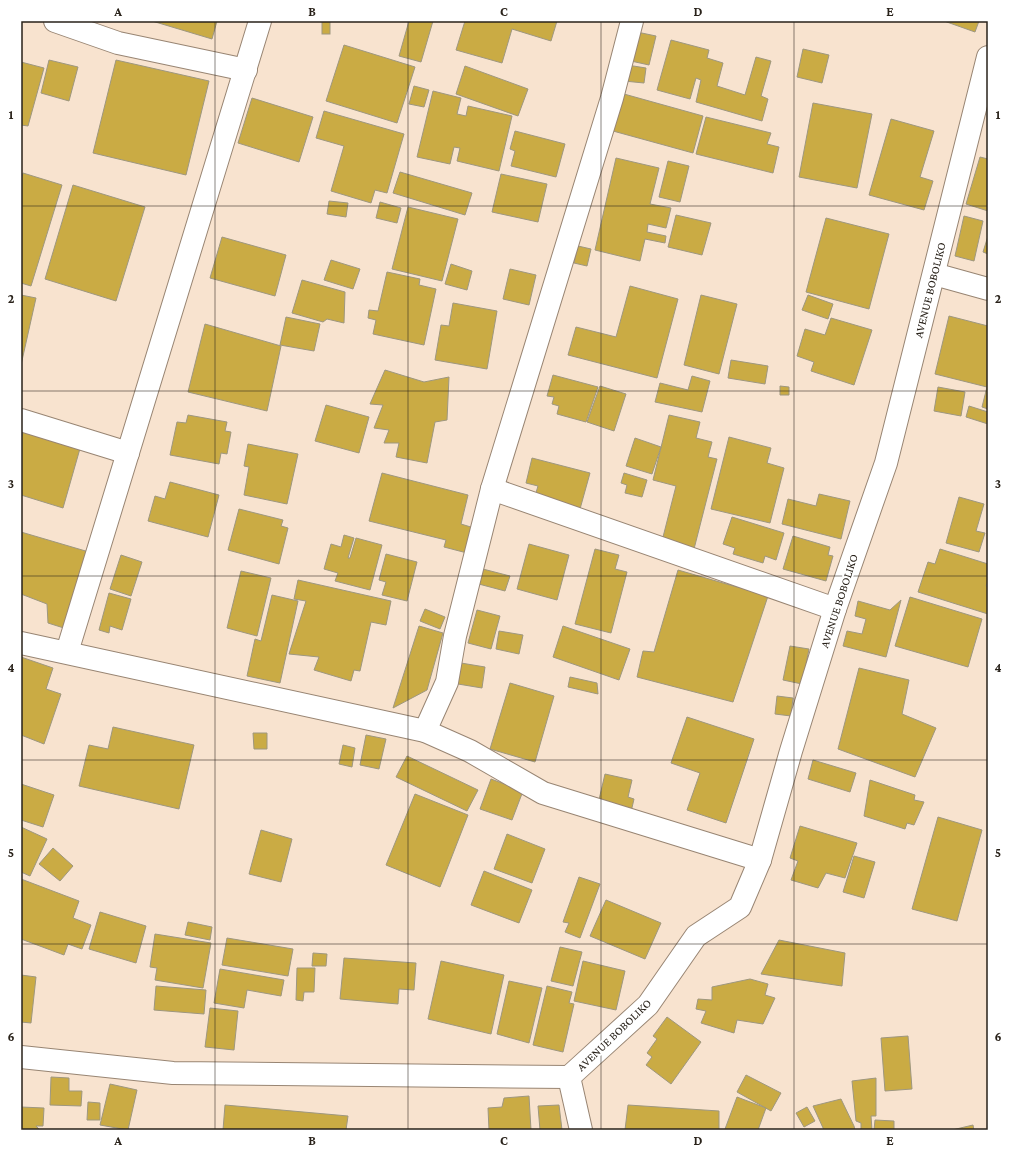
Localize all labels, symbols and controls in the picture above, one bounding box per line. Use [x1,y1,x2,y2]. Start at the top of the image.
text: A [113,4,122,19]
text: B [308,4,316,19]
text: C [500,4,508,19]
text: D [694,4,703,19]
text: E [886,4,894,19]
text: 1 [9,107,14,122]
text: 1 [996,107,1001,122]
street label: AVENUE BOBOLIKO [911,241,949,339]
text: 2 [8,291,15,306]
text: 2 [995,291,1002,306]
text: 3 [8,476,14,491]
text: 3 [995,476,1001,491]
street label: AVENUE BOBOLIKO [817,552,861,650]
text: 4 [7,660,15,675]
text: 4 [994,660,1002,675]
text: 5 [8,845,14,860]
text: 5 [995,845,1001,860]
street label: AVENUE BOBOLIKO [574,996,654,1074]
text: 6 [7,1029,15,1044]
text: 6 [994,1029,1002,1044]
text: A [113,1133,122,1148]
text: B [308,1133,316,1148]
text: C [500,1133,508,1148]
text: D [694,1133,703,1148]
text: E [886,1133,894,1148]

